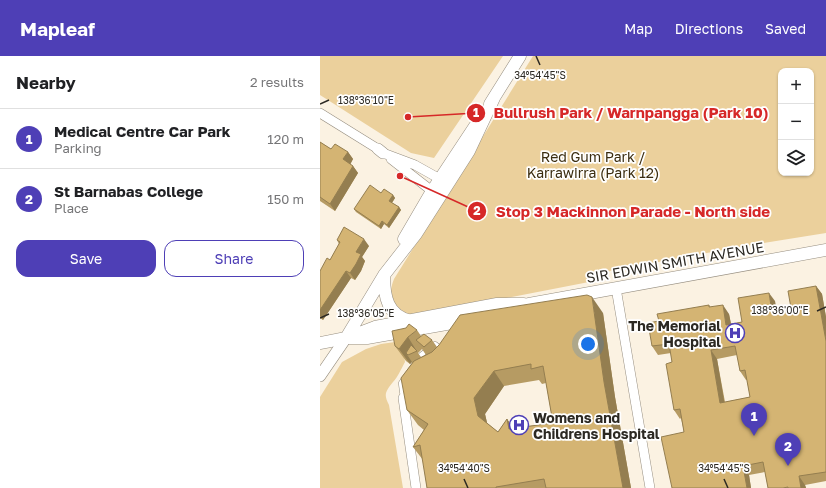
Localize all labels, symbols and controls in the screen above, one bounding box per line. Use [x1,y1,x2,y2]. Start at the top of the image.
text: Mapleaf [20,17,95,40]
text: Map [624,20,653,37]
text: Directions [675,20,743,37]
text: Saved [765,20,806,37]
map controls [778,68,814,176]
button: + [778,68,814,104]
text: 34°54'45"S [514,69,566,81]
text: Nearby [16,72,76,93]
text: 2 results [250,74,304,90]
text: 138°36'10"E [338,94,394,106]
callout: Bullrush Park / Warnpangga (Park 10) [466,99,777,126]
text: Bullrush Park / Warnpangga (Park 10) [494,103,768,121]
button: − [778,104,814,140]
text: 1 [473,105,479,120]
text: Medical Centre Car Park [54,122,230,140]
text: 1 [26,131,32,147]
text: 120 m [267,131,304,147]
text: Parking [54,140,102,156]
button: layers [778,140,814,176]
park label: Red Gum Park / Karrawirra (Park 12) [527,148,659,181]
text: St Barnabas College [54,182,203,200]
text: 2 [25,191,33,207]
text: 150 m [267,191,304,207]
callout: Stop 3 Mackinnon Parade - North side [467,198,778,225]
text: Place [54,200,89,216]
text: Stop 3 Mackinnon Parade - North side [496,202,770,220]
text: 2 [473,203,481,218]
street label: SIR EDWIN SMITH AVENUE [585,238,765,286]
button: Save [16,240,156,277]
button: Share [164,240,304,277]
text: 138°36'00"E [751,304,809,316]
text: 138°36'05"E [338,307,394,319]
place label: The Memorial Hospital [628,317,721,350]
hospital icon: The Memorial Hospital [724,322,746,344]
your location [578,334,598,354]
pin: 1 [741,403,767,436]
place label: Womens and Childrens Hospital [533,409,660,442]
hospital icon: Womens and Childrens Hospital [508,414,530,436]
pin: 2 [775,433,801,466]
text: 34°54'40"S [438,462,490,474]
text: 34°54'45"S [698,462,750,474]

